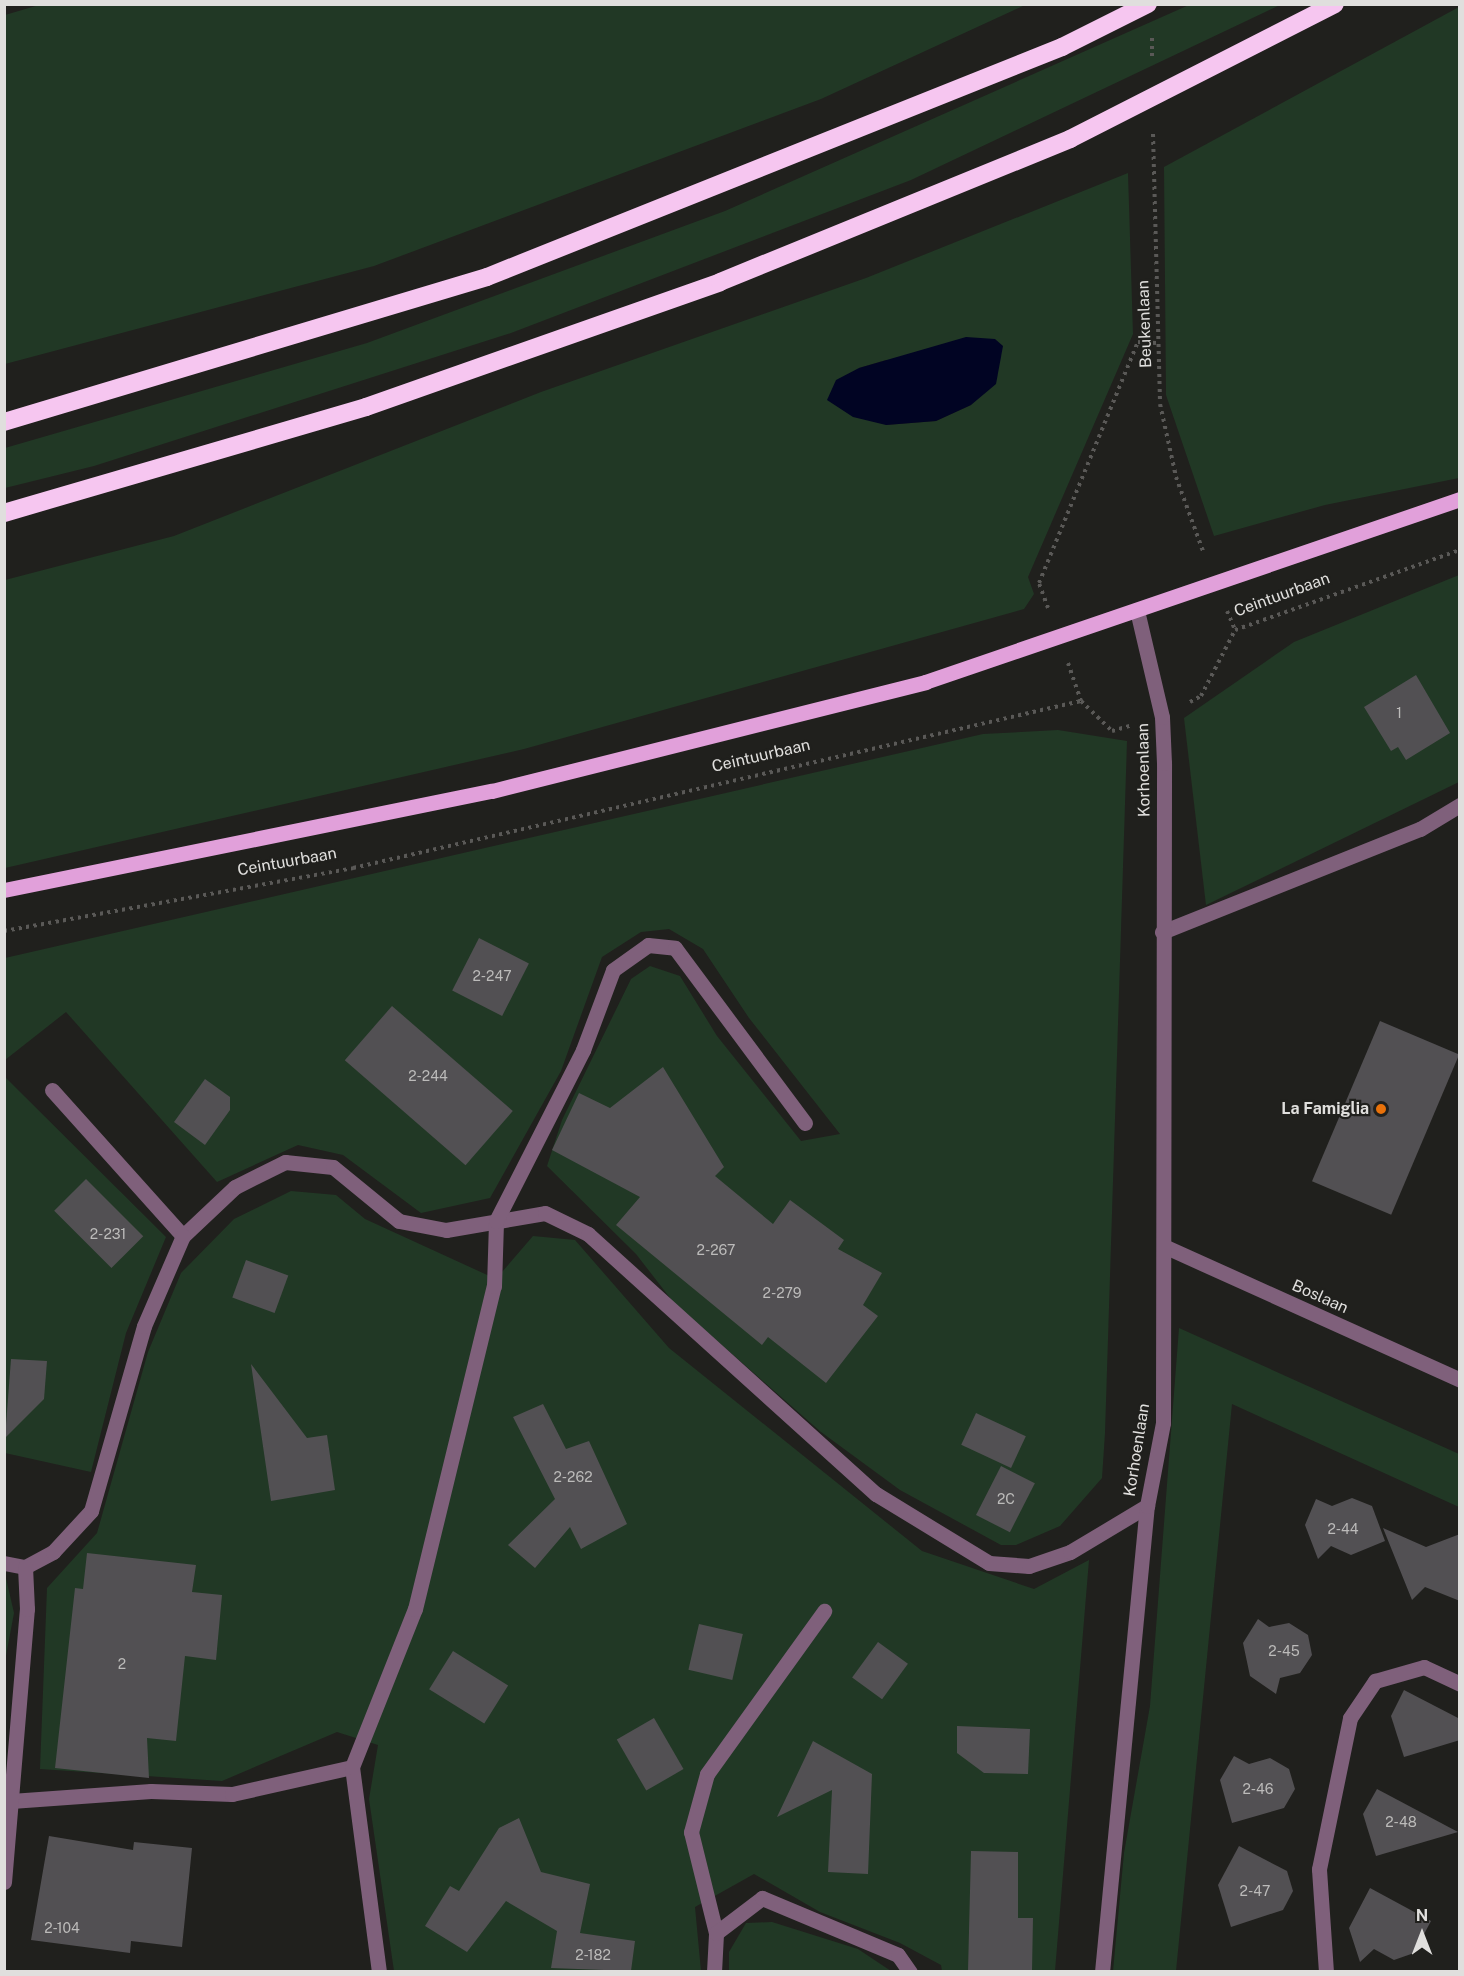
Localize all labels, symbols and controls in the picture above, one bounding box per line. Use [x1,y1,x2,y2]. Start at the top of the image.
street label: Beukenlaan [1134,280,1156,368]
street label: Ceintuurbaan [1232,569,1332,621]
house number: 1 [1396,705,1402,721]
street label: Korhoenlaan [1134,723,1154,817]
street label: Ceintuurbaan [710,735,812,777]
street label: Ceintuurbaan [236,844,338,880]
house number: 2-247 [472,968,512,984]
house number: 2-244 [408,1068,448,1084]
place label: La Famiglia [1281,1099,1369,1119]
marker: La Famiglia [1374,1102,1388,1116]
house number: 2-231 [90,1226,126,1242]
house number: 2-267 [697,1242,735,1258]
street label: Boslaan [1289,1276,1351,1318]
house number: 2-279 [763,1285,801,1301]
street label: Korhoenlaan [1120,1402,1154,1498]
house number: 2-262 [553,1469,593,1485]
house number: 2C [997,1491,1015,1507]
house number: 2-44 [1327,1521,1359,1537]
house number: 2-45 [1268,1643,1300,1659]
house number: 2 [118,1656,126,1672]
house number: 2-46 [1242,1781,1274,1797]
house number: 2-48 [1385,1814,1417,1830]
house number: 2-47 [1240,1883,1270,1899]
north arrow [1392,1904,1452,1964]
text: N [1416,1906,1428,1925]
house number: 2-104 [44,1920,80,1936]
house number: 2-182 [575,1947,611,1963]

